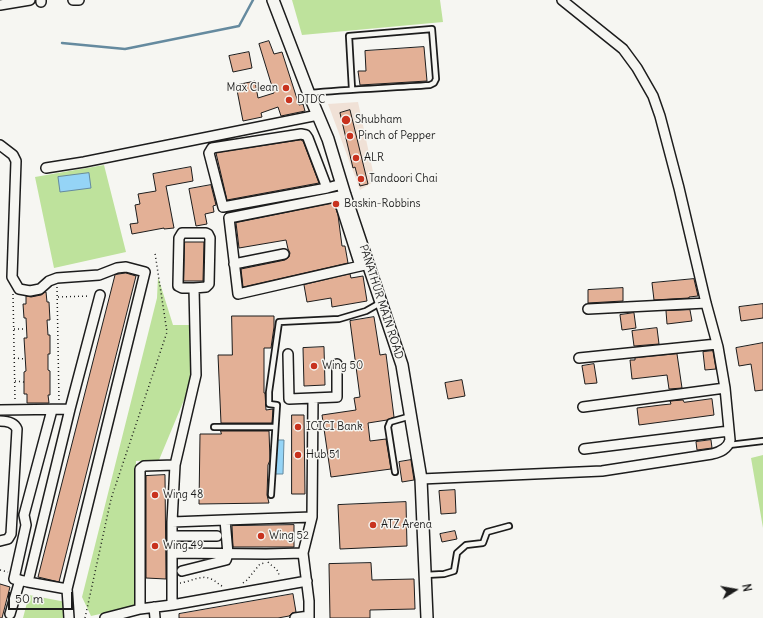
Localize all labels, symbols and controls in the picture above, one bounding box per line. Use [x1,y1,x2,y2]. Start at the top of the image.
place label: Max Clean [227,81,278,95]
marker: Max Clean [281,83,291,93]
place label: DTDC [297,93,325,107]
marker: DTDC [284,95,294,105]
place label: Shubham [355,113,402,127]
marker: Shubham [340,114,352,126]
place label: Pinch of Pepper [358,129,435,143]
marker: Pinch of Pepper [345,131,355,141]
place label: ALR [364,151,384,165]
marker: ALR [351,153,361,163]
place label: Tandoori Chai [369,172,437,186]
marker: Tandoori Chai [356,174,366,184]
place label: Baskin-Robbins [344,197,421,211]
marker: Baskin-Robbins [331,199,341,209]
street label: PANATHUR MAIN ROAD [356,243,406,361]
place label: Wing 50 [322,359,363,373]
marker: Wing 50 [309,361,319,371]
place label: ICICI Bank [306,420,363,434]
marker: ICICI Bank [293,422,303,432]
place label: Hub 51 [306,448,340,462]
marker: Hub 51 [293,450,303,460]
place label: Wing 48 [163,488,203,502]
marker: Wing 48 [150,490,160,500]
place label: ATZ Arena [381,518,432,532]
marker: ATZ Arena [368,520,378,530]
place label: Wing 52 [269,529,309,543]
marker: Wing 52 [256,531,266,541]
place label: Wing 49 [163,539,203,553]
marker: Wing 49 [150,541,160,551]
north arrow [715,570,755,610]
text: N [739,583,754,593]
scale bar [10,584,75,610]
text: 50 m [15,591,43,606]

